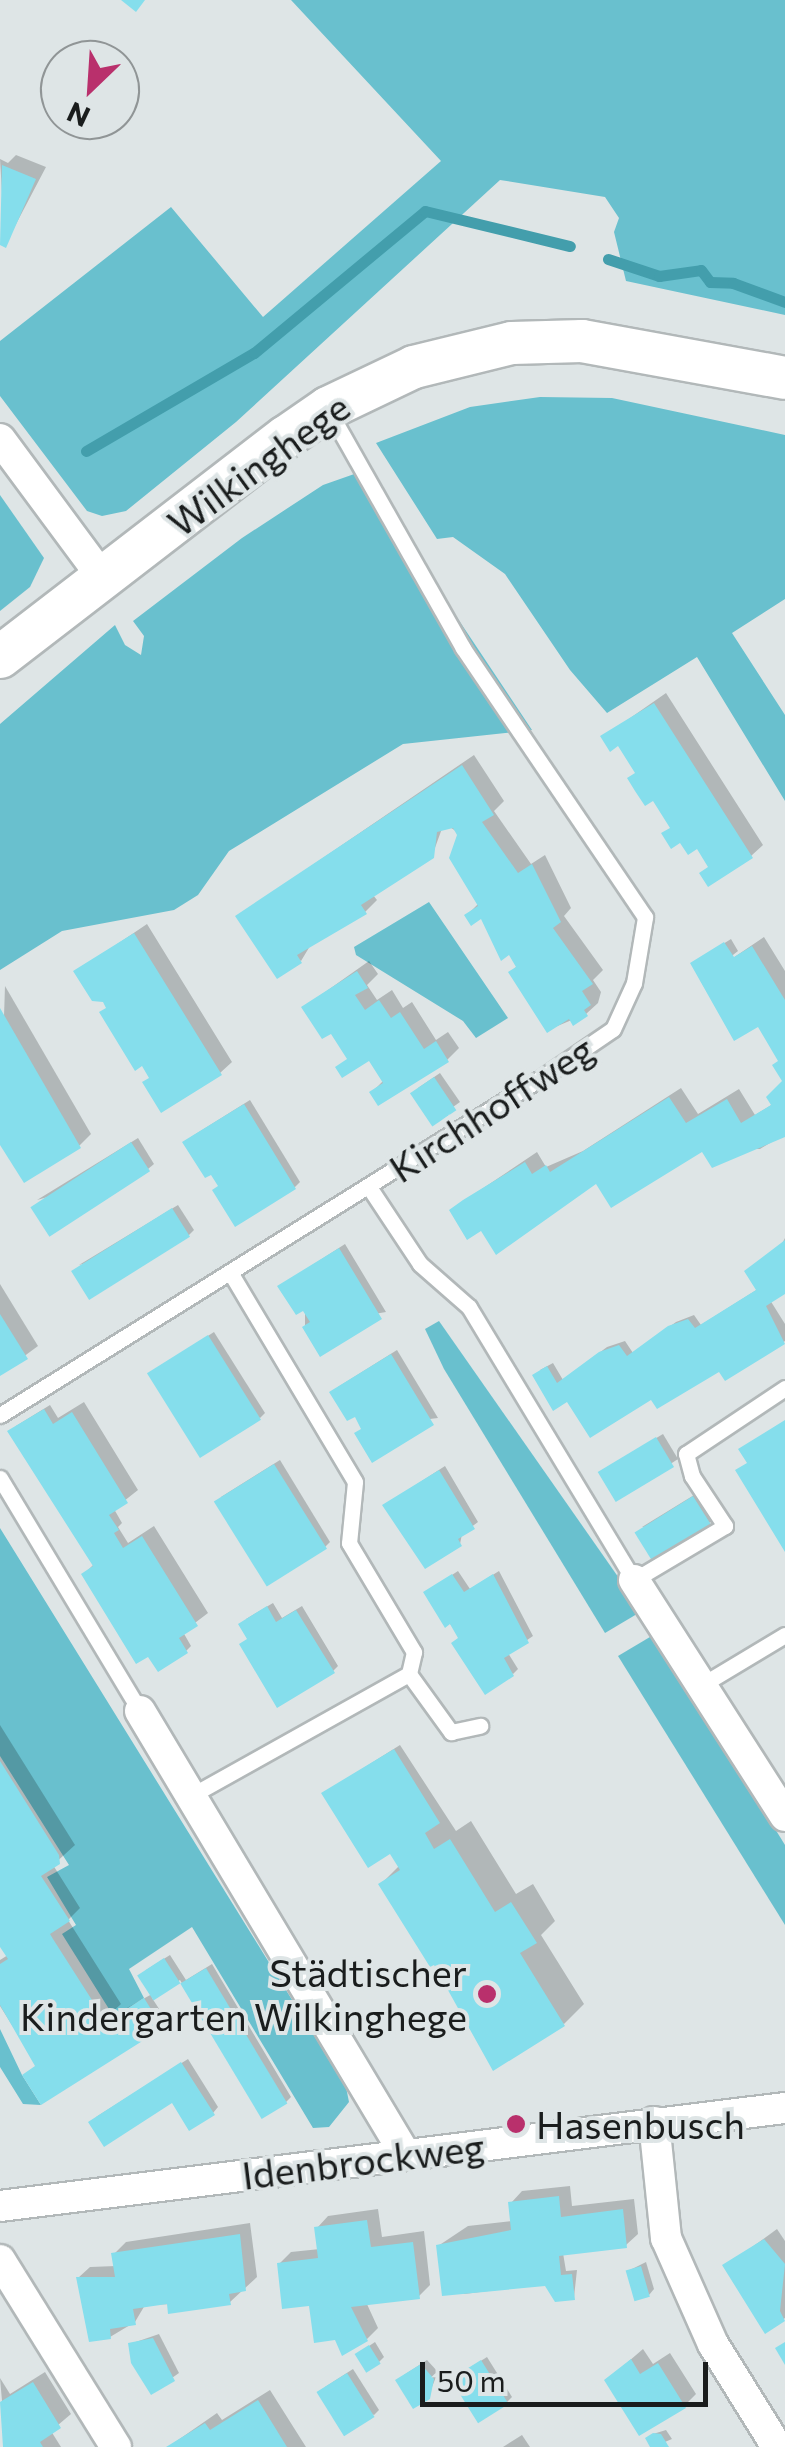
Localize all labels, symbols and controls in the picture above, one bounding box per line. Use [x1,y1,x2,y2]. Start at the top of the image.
north arrow [40,40,140,140]
text: N [61,96,95,135]
street label: Wilkinghege [158,383,358,545]
street label: Kirchhoffweg [380,1025,602,1191]
place label: Städtischer Kindergarten Wilkinghege [20,1949,467,2038]
marker: Städtischer Kindergarten Wilkinghege [476,1983,498,2005]
place label: Hasenbusch [536,2101,745,2147]
marker: Hasenbusch [505,2113,527,2135]
street label: Idenbrockweg [239,2123,487,2197]
scale bar [425,2342,712,2404]
text: 50 m [437,2361,506,2398]

